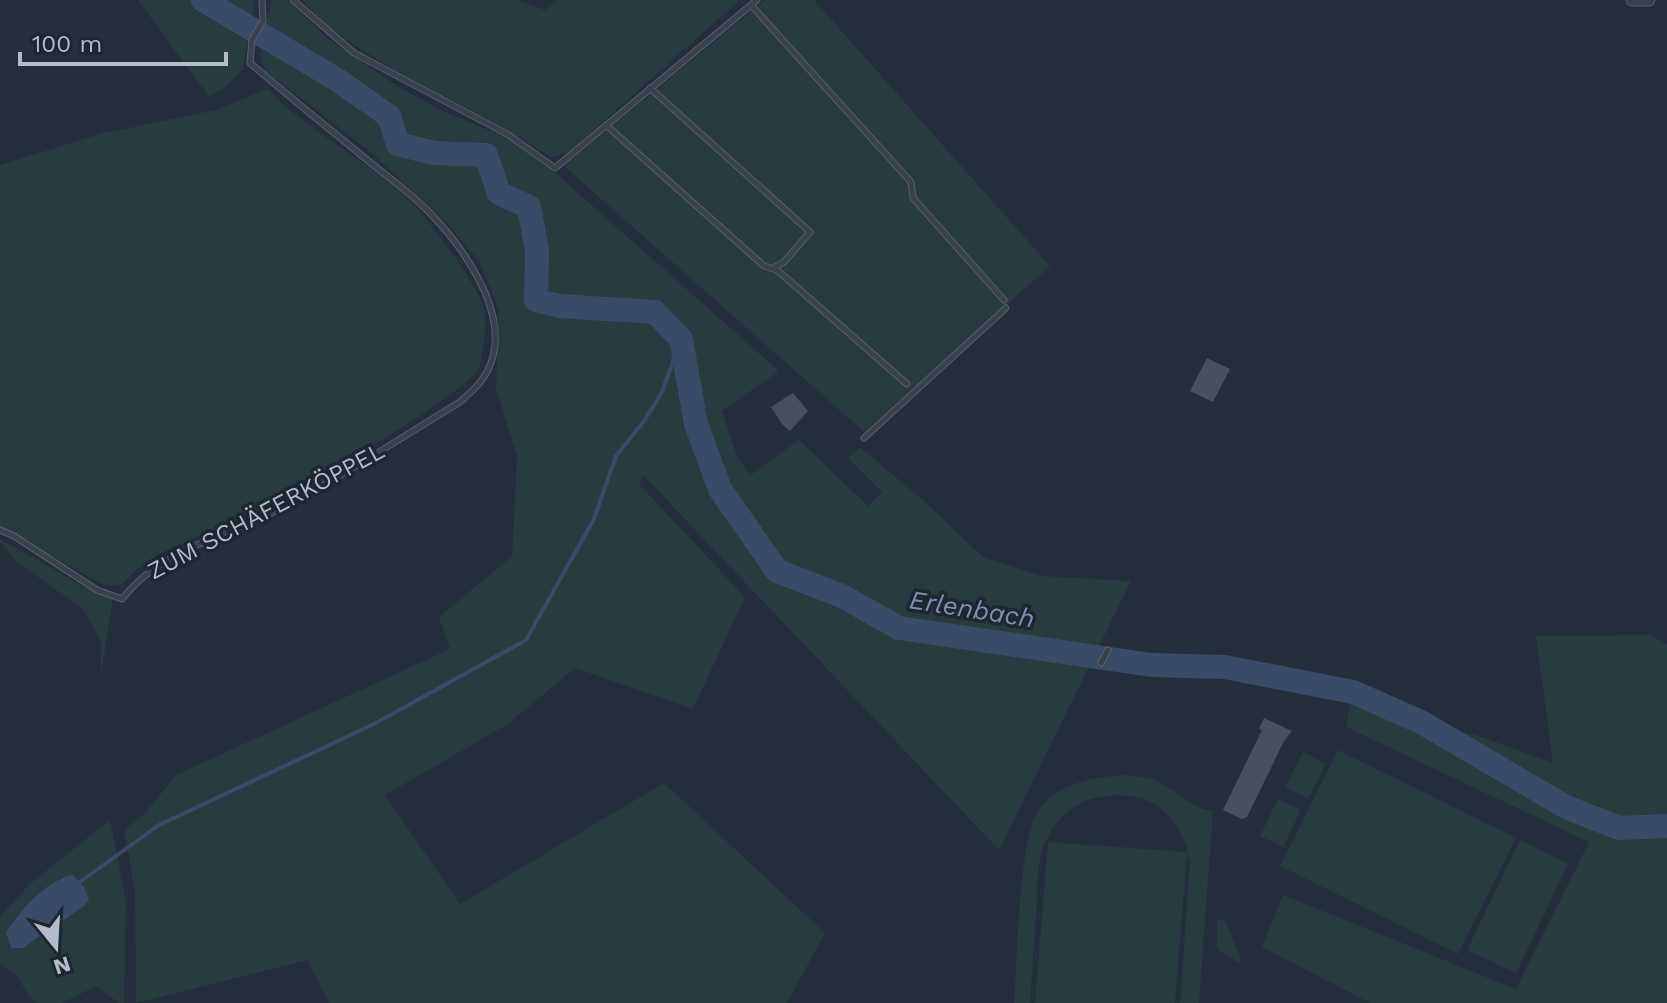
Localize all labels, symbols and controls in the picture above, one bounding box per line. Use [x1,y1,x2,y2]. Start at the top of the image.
scale bar [20,16,226,66]
text: 100 m [32,30,102,58]
street label: ZUM SCHÄFERKÖPPEL [143,437,389,585]
water label: Erlenbach [907,584,1037,634]
north arrow [16,907,96,987]
text: N [50,951,74,980]

